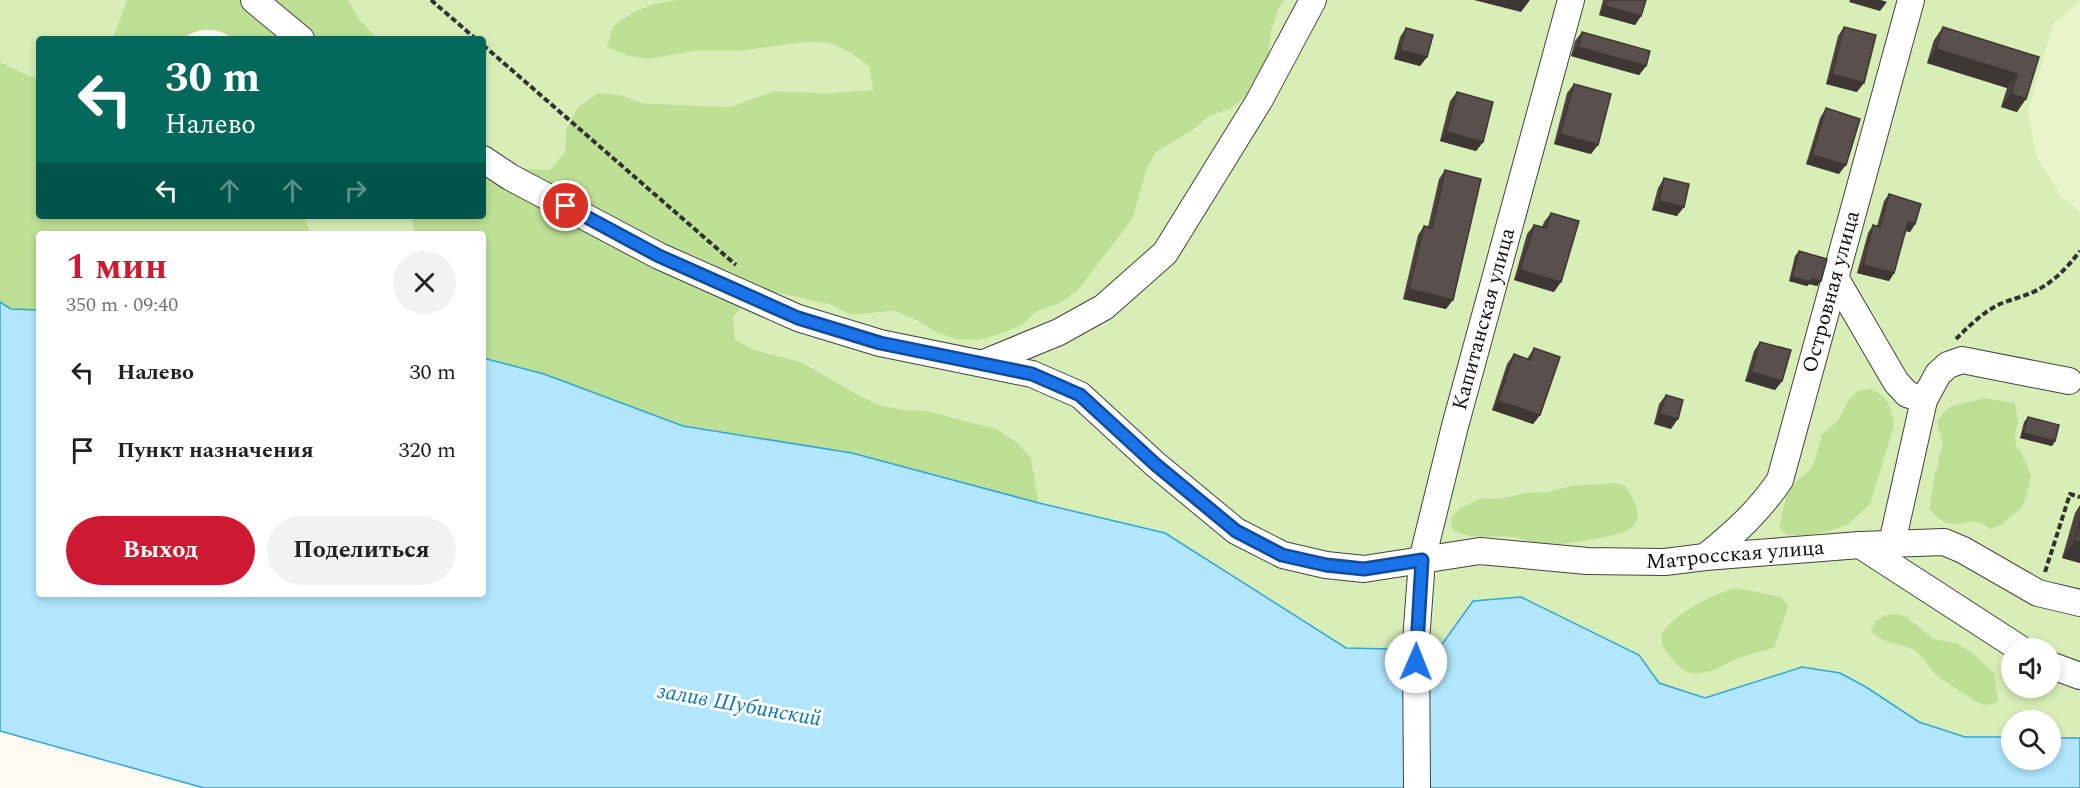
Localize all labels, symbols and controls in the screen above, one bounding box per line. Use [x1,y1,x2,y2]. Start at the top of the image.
text: 30 m [165,47,260,110]
icon: left [66,60,144,138]
text: Налево [165,104,256,146]
icon: left [150,174,183,207]
icon: ahead [213,174,246,207]
icon: ahead [276,174,309,207]
icon: right [339,174,372,207]
pin [540,180,591,231]
icon: arrive [549,189,582,222]
street label: Островная улица [1794,206,1869,377]
street label: Капитанская улица [1444,224,1524,414]
text: 1 мин [66,240,167,295]
button: close [393,251,456,314]
text: 350 m · 09:40 [66,290,178,320]
icon: left [66,356,99,389]
text: Налево [117,356,194,389]
text: 30 m [410,356,456,389]
icon: arrive [66,434,99,467]
text: Пункт назначения [117,434,314,467]
text: 320 m [399,434,456,467]
button: Выход [66,516,255,585]
button: Поделиться [267,516,456,585]
street label: Матросская улица [1646,532,1826,578]
position arrow [1384,630,1448,694]
map controls [2001,638,2061,770]
button: sound [2001,638,2061,698]
water label: залив Шубинский [654,674,824,736]
button: search [2001,710,2061,770]

